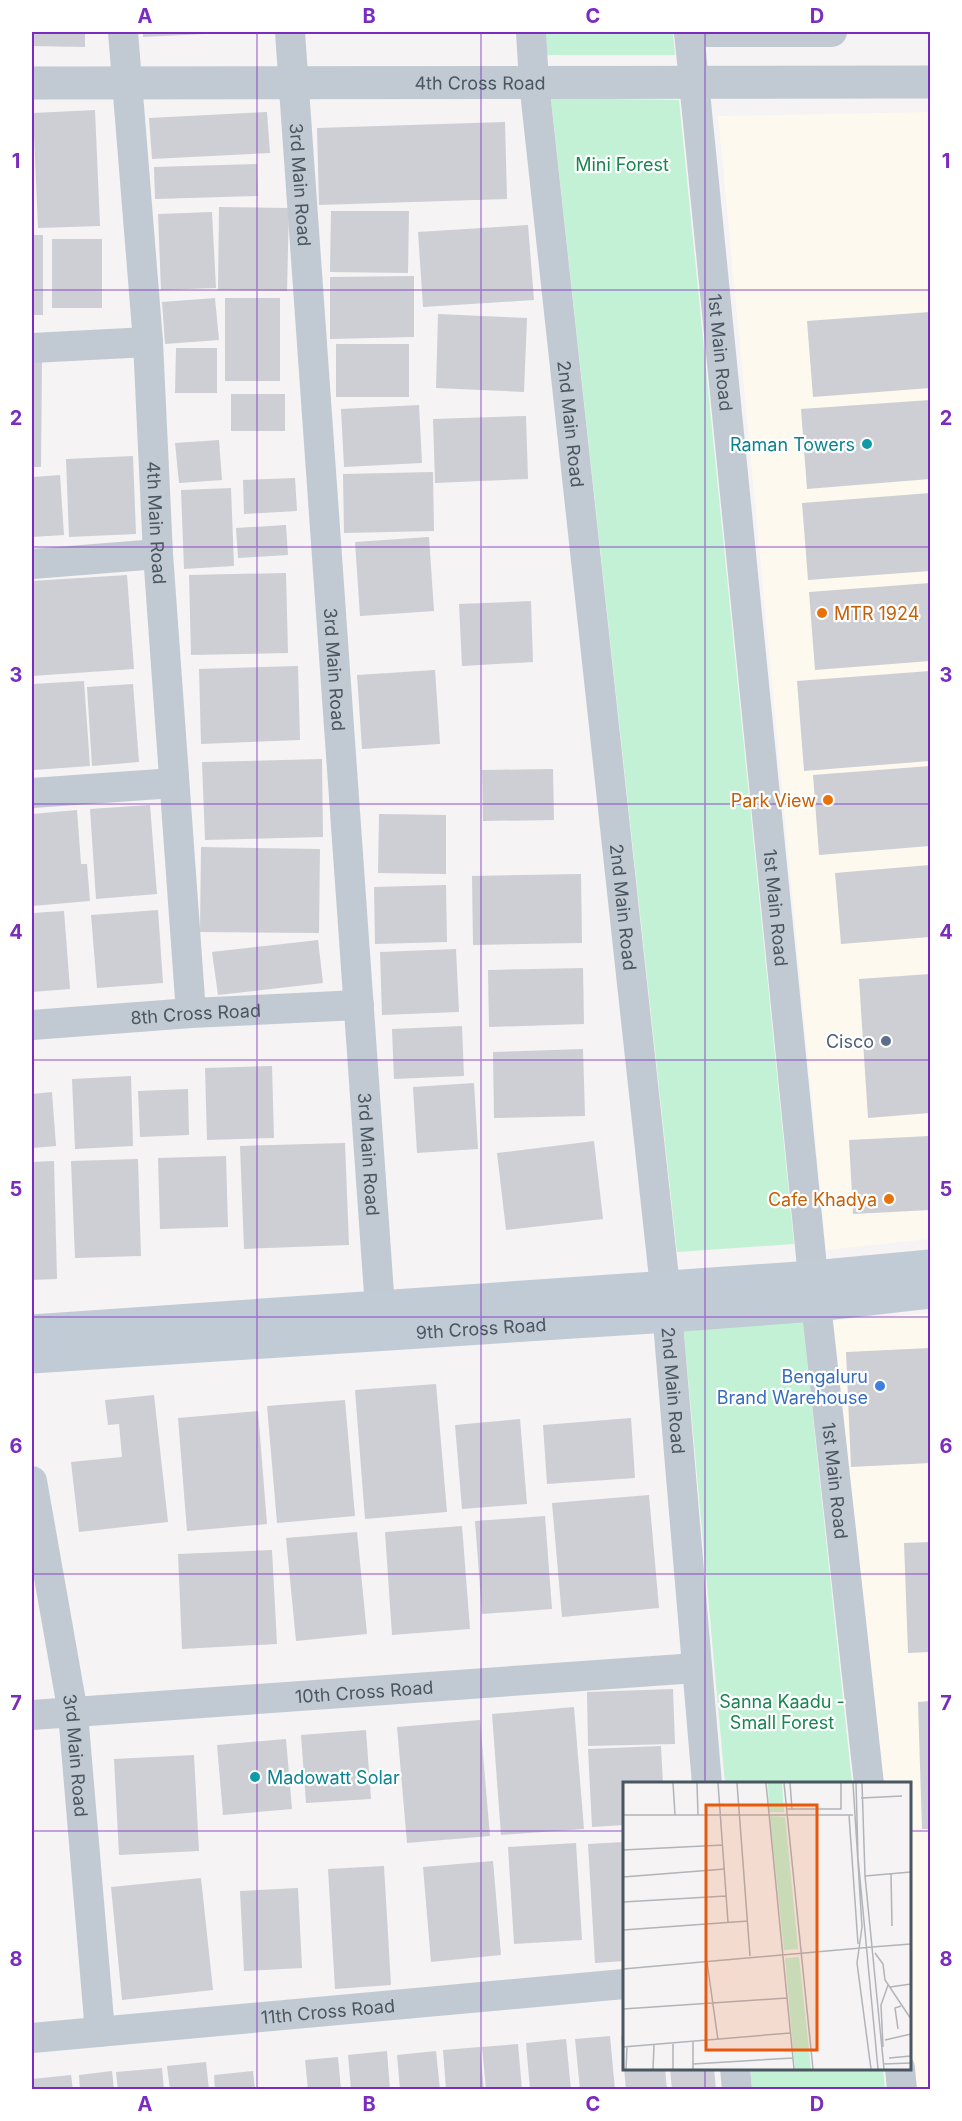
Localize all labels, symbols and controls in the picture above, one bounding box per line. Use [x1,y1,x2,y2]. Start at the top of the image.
text: A [138,4,153,28]
text: B [362,4,376,28]
text: C [586,4,600,28]
text: D [810,4,824,28]
street label: 4th Cross Road [414,72,546,93]
street label: 3rd Main Road [286,122,316,247]
text: 1 [12,149,20,173]
text: 1 [942,149,950,173]
park label: Mini Forest [575,154,669,175]
street label: 1st Main Road [705,293,737,412]
street label: 2nd Main Road [554,359,589,488]
text: 2 [10,406,22,430]
text: 2 [940,406,952,430]
place label: Raman Towers [730,434,855,455]
marker: Raman Towers [860,437,874,451]
street label: 4th Main Road [143,461,171,585]
place label: MTR 1924 [834,603,919,624]
marker: MTR 1924 [815,606,829,620]
street label: 3rd Main Road [320,607,350,732]
text: 3 [10,663,22,687]
text: 3 [940,663,952,687]
place label: Park View [731,790,816,811]
marker: Park View [821,793,835,807]
street label: 2nd Main Road [606,842,641,972]
street label: 1st Main Road [760,848,792,967]
text: 4 [9,920,23,944]
text: 4 [939,920,953,944]
street label: 8th Cross Road [130,999,261,1028]
place label: Cisco [826,1031,874,1052]
marker: Cisco [879,1034,893,1048]
street label: 3rd Main Road [354,1092,384,1217]
text: 5 [10,1177,22,1201]
text: 5 [940,1177,952,1201]
place label: Cafe Khadya [768,1189,877,1210]
marker: Cafe Khadya [882,1192,896,1206]
street label: 9th Cross Road [415,1313,547,1343]
street label: 2nd Main Road [658,1326,690,1455]
place label: Bengaluru Brand Warehouse [717,1366,868,1408]
marker: Bengaluru Brand Warehouse [873,1379,887,1393]
street label: 1st Main Road [819,1421,852,1540]
text: 6 [10,1434,23,1458]
text: 6 [940,1434,953,1458]
street label: 10th Cross Road [294,1676,434,1707]
text: 7 [10,1691,22,1715]
park label: Sanna Kaadu - Small Forest [719,1691,845,1733]
text: 7 [940,1691,952,1715]
street label: 3rd Main Road [59,1692,92,1818]
place label: Madowatt Solar [267,1767,400,1788]
marker: Madowatt Solar [248,1770,262,1784]
inset map [623,1782,911,2070]
text: 8 [9,1947,23,1971]
text: 8 [939,1947,953,1971]
street label: 11th Cross Road [260,1994,396,2028]
text: A [138,2092,153,2116]
text: B [362,2092,376,2116]
text: C [586,2092,600,2116]
text: D [810,2092,824,2116]

